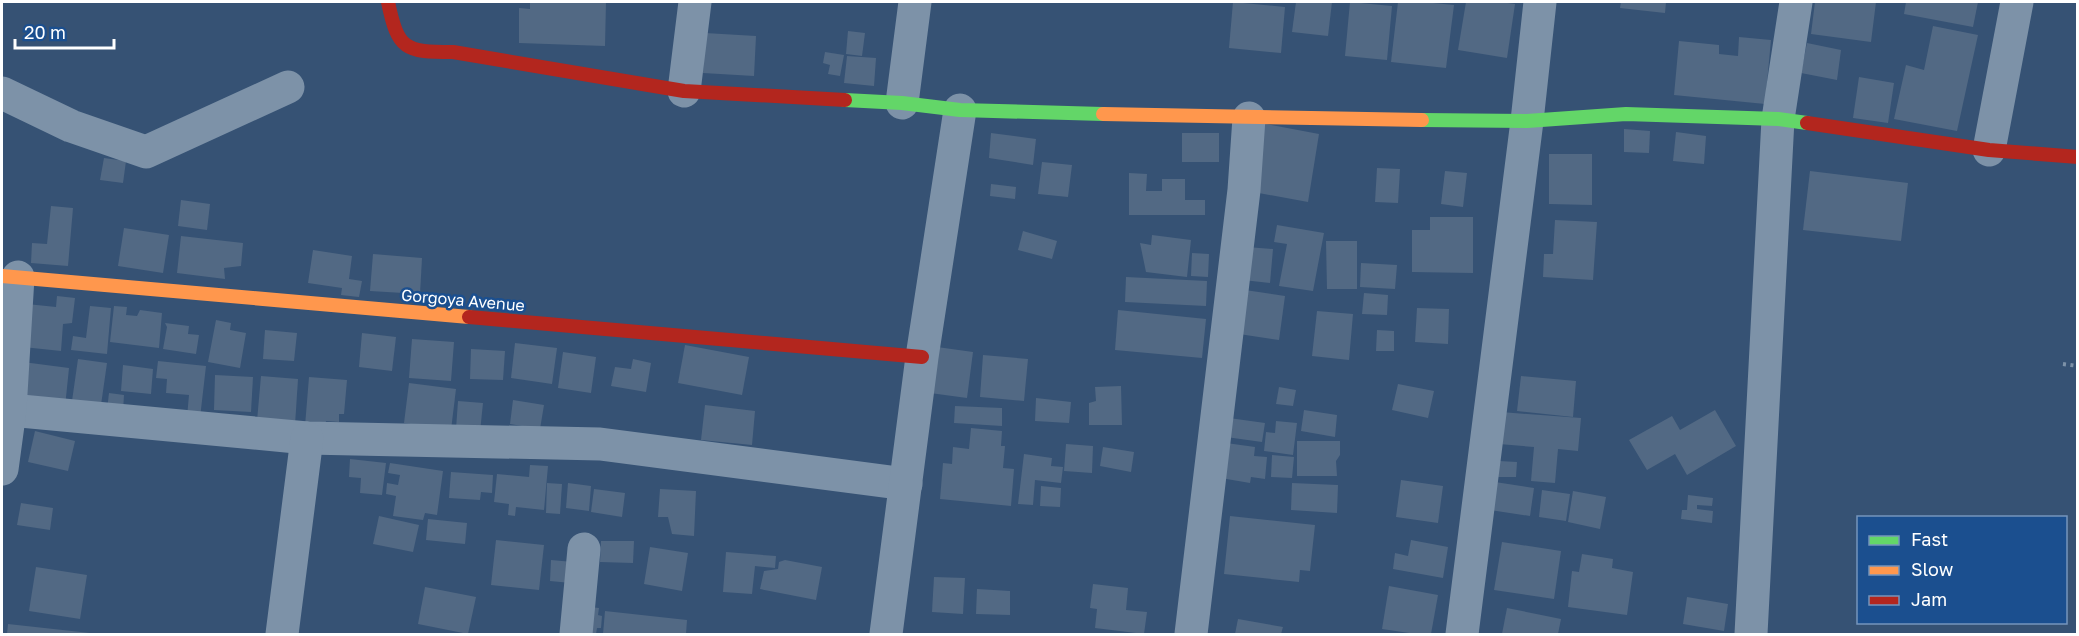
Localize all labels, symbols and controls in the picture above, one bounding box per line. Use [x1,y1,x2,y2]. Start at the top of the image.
scale bar [15,12,114,50]
text: 20 m [24,21,66,43]
street label: Gorgoya Avenue [400,285,526,315]
legend [1857,516,2067,624]
text: Fast [1911,528,1948,550]
text: Slow [1911,558,1954,580]
text: Jam [1911,588,1947,610]

